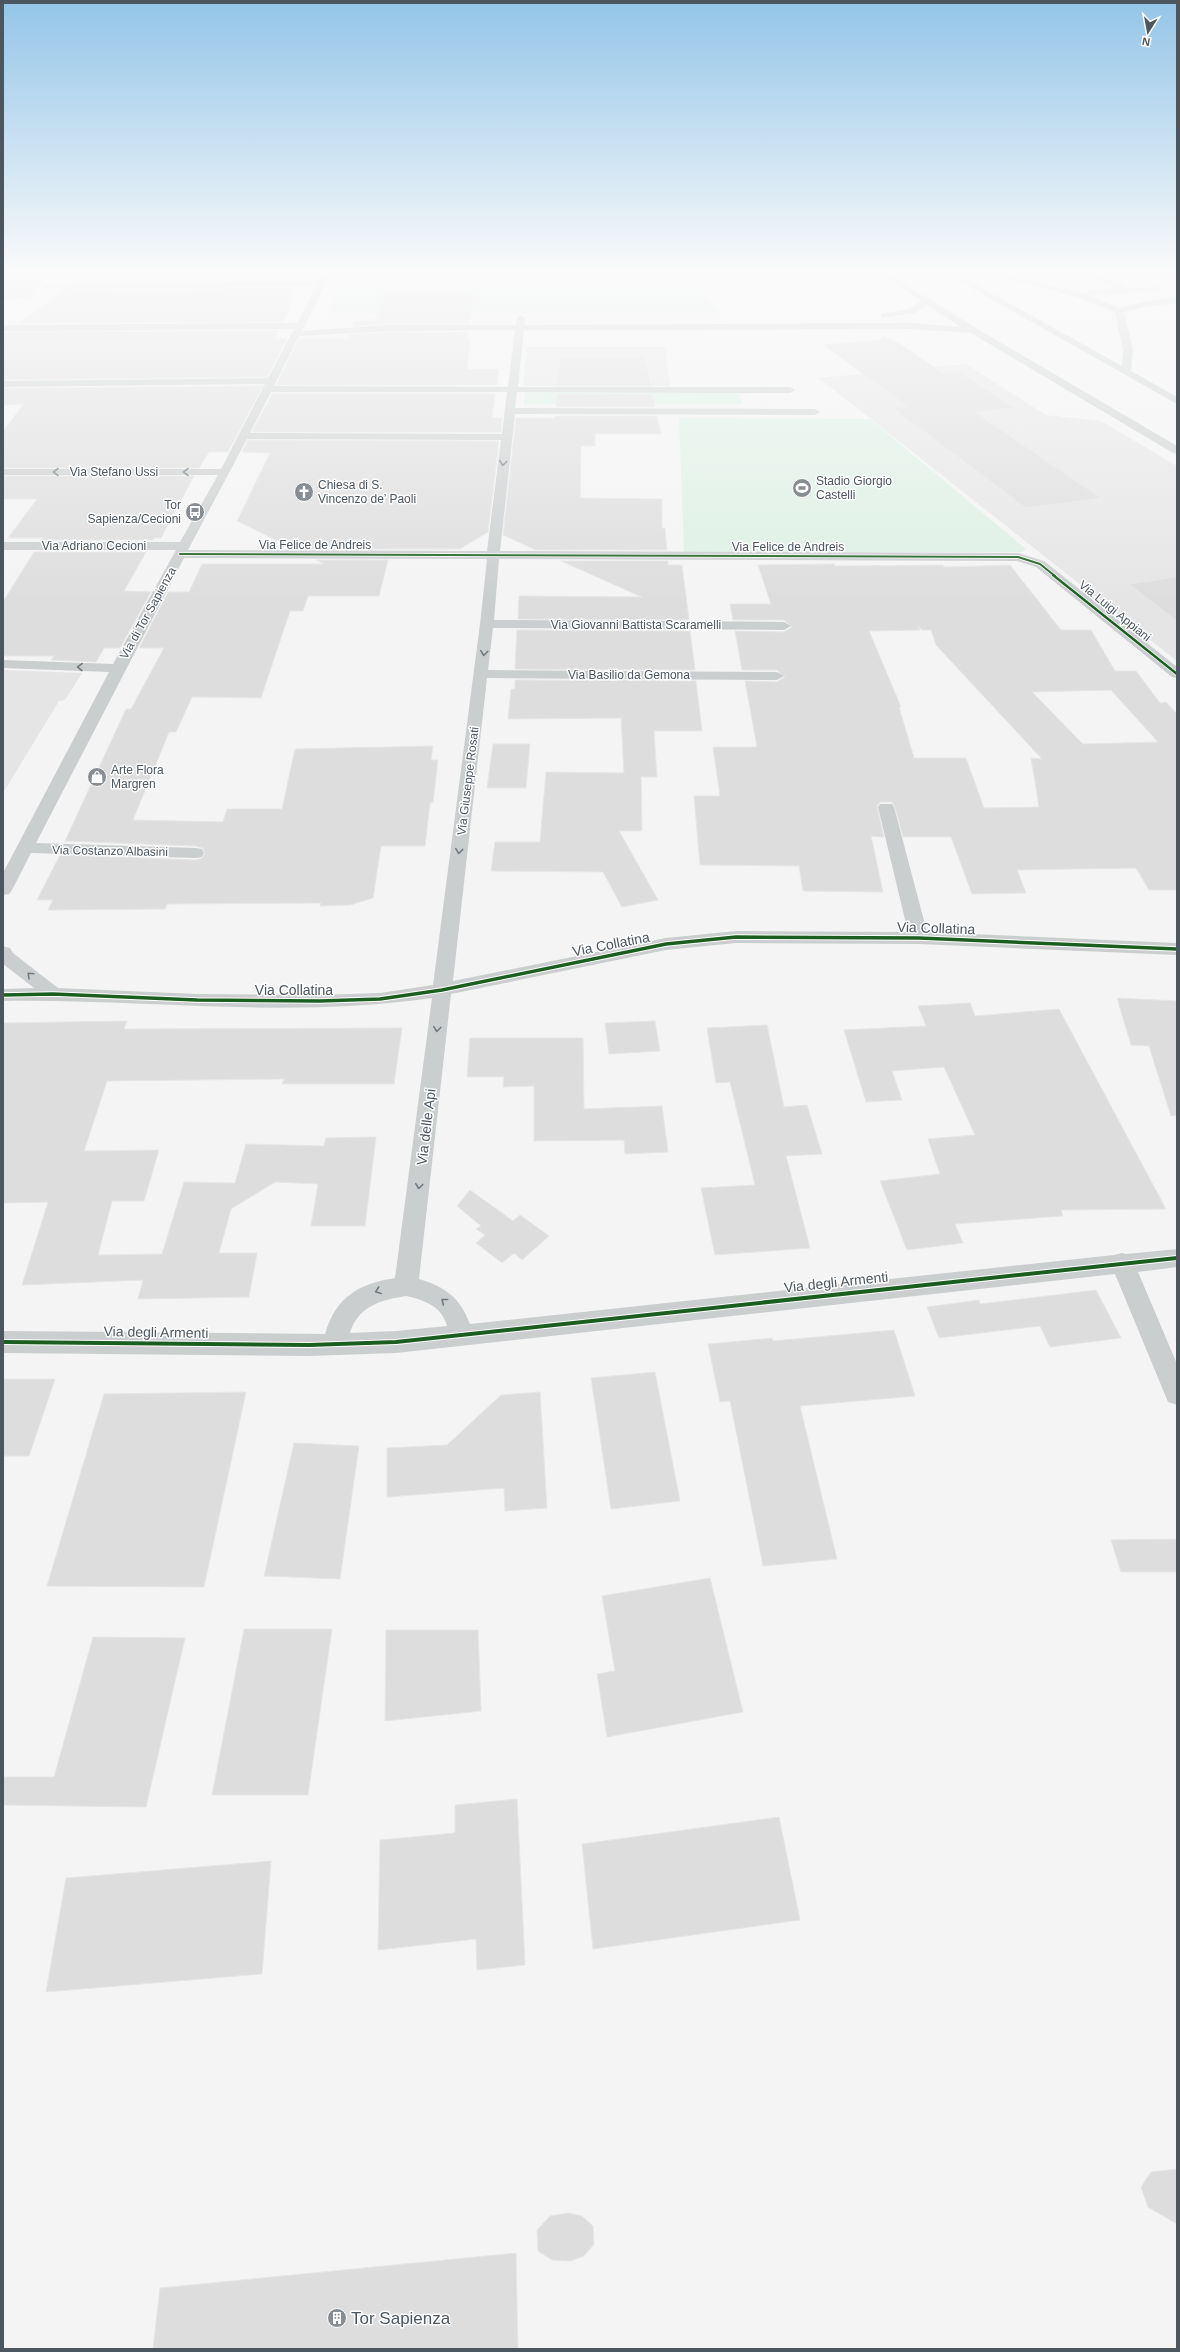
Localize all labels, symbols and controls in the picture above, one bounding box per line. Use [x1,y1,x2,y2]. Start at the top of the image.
north arrow [1128,12,1168,52]
text: N [1141,35,1151,48]
one-way arrow [499,460,508,466]
street label: Via Stefano Ussi [70,465,158,479]
one-way arrow [53,468,59,476]
one-way arrow [183,468,189,476]
place label: Stadio Giorgio Castelli [816,474,892,502]
sports icon: Stadio Giorgio Castelli [791,477,813,499]
place label: Chiesa di S. Vincenzo de’ Paoli [318,478,416,506]
church icon: Chiesa di S. Vincenzo de’ Paoli [293,481,315,503]
place label: Tor Sapienza/Cecioni [88,498,181,526]
bus stop icon: Tor Sapienza/Cecioni [184,501,206,523]
street label: Via Felice de Andreis [259,538,371,552]
street label: Via Adriano Cecioni [42,539,146,553]
street label: Via Felice de Andreis [732,540,844,554]
street label: Via di Tor Sapienza [117,564,179,661]
street label: Via Luigi Appiani [1076,578,1154,644]
street label: Via Giovanni Battista Scaramelli [551,618,721,632]
one-way arrow [480,650,489,656]
one-way arrow [77,662,83,671]
street label: Via Basilio da Gemona [568,668,690,682]
street label: Via Giuseppe Rosati [454,726,482,836]
place label: Arte Flora Margren [111,763,164,791]
shop icon: Arte Flora Margren [86,766,108,788]
street label: Via Costanzo Albasini [52,843,168,859]
one-way arrow [455,848,464,854]
street label: Via Collatina [897,919,976,937]
street label: Via Collatina [571,929,651,959]
one-way arrow [27,972,35,979]
street label: Via Collatina [255,982,333,998]
one-way arrow [433,1026,442,1032]
street label: Via delle Api [413,1088,439,1166]
one-way arrow [415,1183,424,1189]
street label: Via degli Armenti [783,1269,889,1295]
one-way arrow [374,1287,381,1295]
one-way arrow [441,1299,448,1306]
street label: Via degli Armenti [103,1323,209,1341]
building icon: Tor Sapienza [326,2307,348,2329]
place label: Tor Sapienza [351,2309,451,2328]

